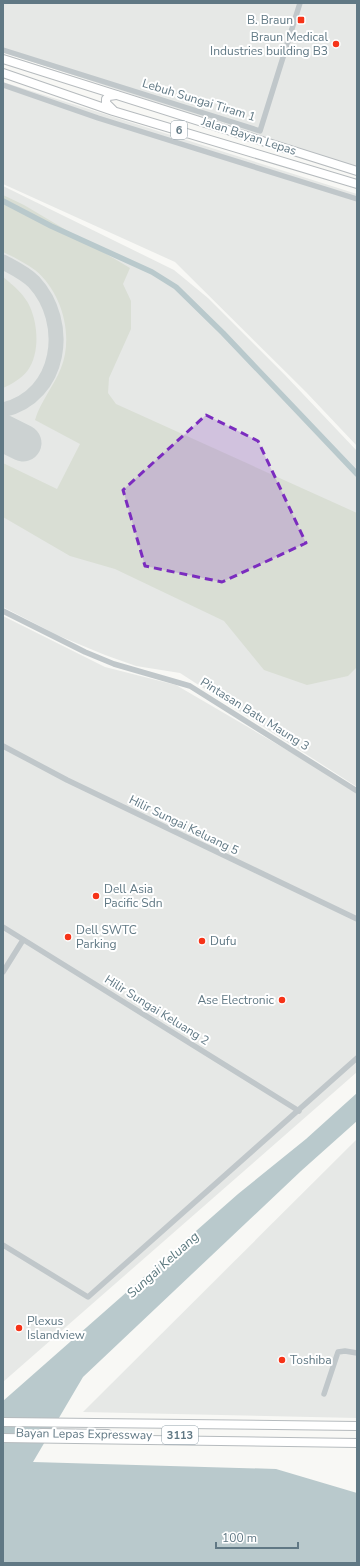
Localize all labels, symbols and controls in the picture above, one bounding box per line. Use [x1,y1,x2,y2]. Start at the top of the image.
place label: B. Braun [247,12,293,28]
marker: B. Braun [296,15,306,25]
place label: Braun Medical Industries building B3 [210,29,328,59]
marker: Braun Medical Industries building B3 [331,39,341,49]
street label: Lebuh Sungai Tiram 1 [140,75,258,125]
street label: Jalan Bayan Lepas [199,113,299,159]
road number: 6 [171,121,187,139]
street label: Pintasan Batu Maung 3 [197,674,313,754]
street label: Hilir Sungai Keluang 5 [126,791,242,859]
place label: Dell Asia Pacific Sdn [104,881,163,911]
marker: Dell Asia Pacific Sdn [91,891,101,901]
place label: Dell SWTC Parking [76,922,137,952]
marker: Dell SWTC Parking [63,932,73,942]
place label: Dufu [210,933,236,949]
marker: Dufu [197,936,207,946]
street label: Hilir Sungai Keluang 2 [102,971,212,1049]
place label: Ase Electronic [197,992,274,1008]
marker: Ase Electronic [277,995,287,1005]
water label: Sungai Keluang [123,1227,203,1302]
place label: Plexus Islandview [27,1313,85,1343]
marker: Plexus Islandview [14,1323,24,1333]
place label: Toshiba [290,1352,332,1368]
marker: Toshiba [277,1355,287,1365]
street label: Bayan Lepas Expressway [16,1425,153,1443]
road number: 3113 [162,1426,198,1444]
scale bar [216,1524,298,1550]
text: 100 m [222,1530,257,1546]

